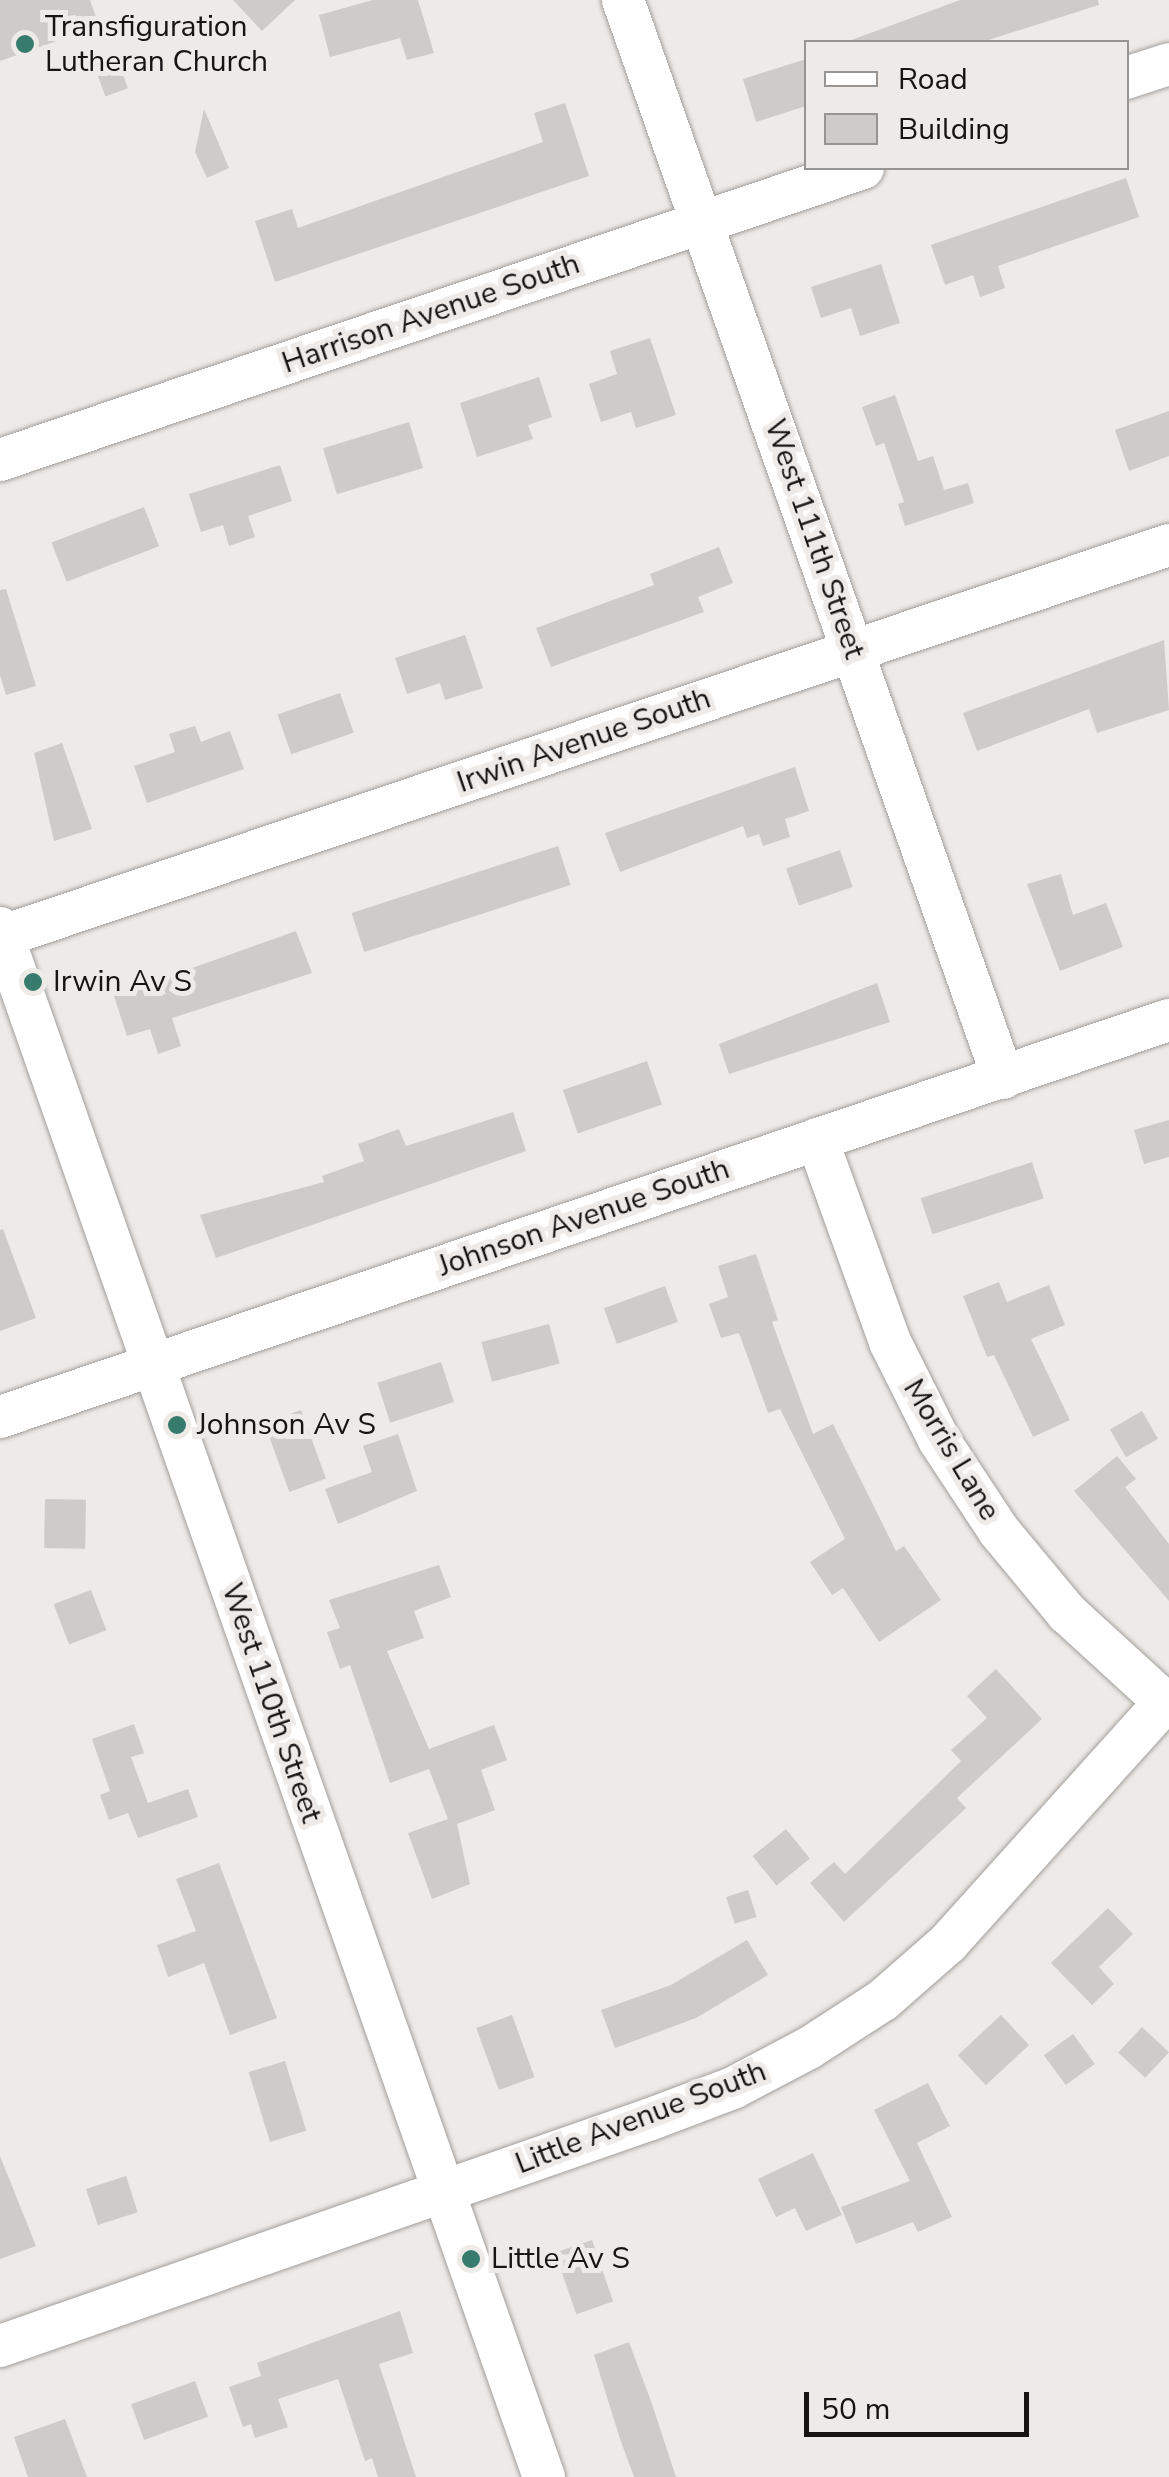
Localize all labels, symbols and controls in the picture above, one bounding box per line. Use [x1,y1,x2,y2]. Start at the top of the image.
place label: Transfiguration Lutheran Church [45,9,268,80]
marker: Transfiguration Lutheran Church [14,33,36,55]
legend [804,40,1129,170]
text: Road [898,59,968,100]
text: Building [898,109,1010,150]
street label: Harrison Avenue South [277,246,585,382]
street label: West 111th Street [756,415,872,663]
street label: Irwin Avenue South [453,681,715,801]
place label: Irwin Av S [53,964,192,1000]
marker: Irwin Av S [22,971,44,993]
street label: Johnson Avenue South [434,1151,734,1285]
street label: Morris Lane [895,1373,1007,1527]
place label: Johnson Av S [197,1407,376,1443]
marker: Johnson Av S [166,1414,188,1436]
street label: West 110th Street [213,1579,329,1827]
street label: Little Avenue South [511,2054,771,2182]
place label: Little Av S [491,2241,630,2277]
marker: Little Av S [460,2248,482,2270]
scale bar [809,2372,1034,2434]
text: 50 m [821,2389,890,2430]

